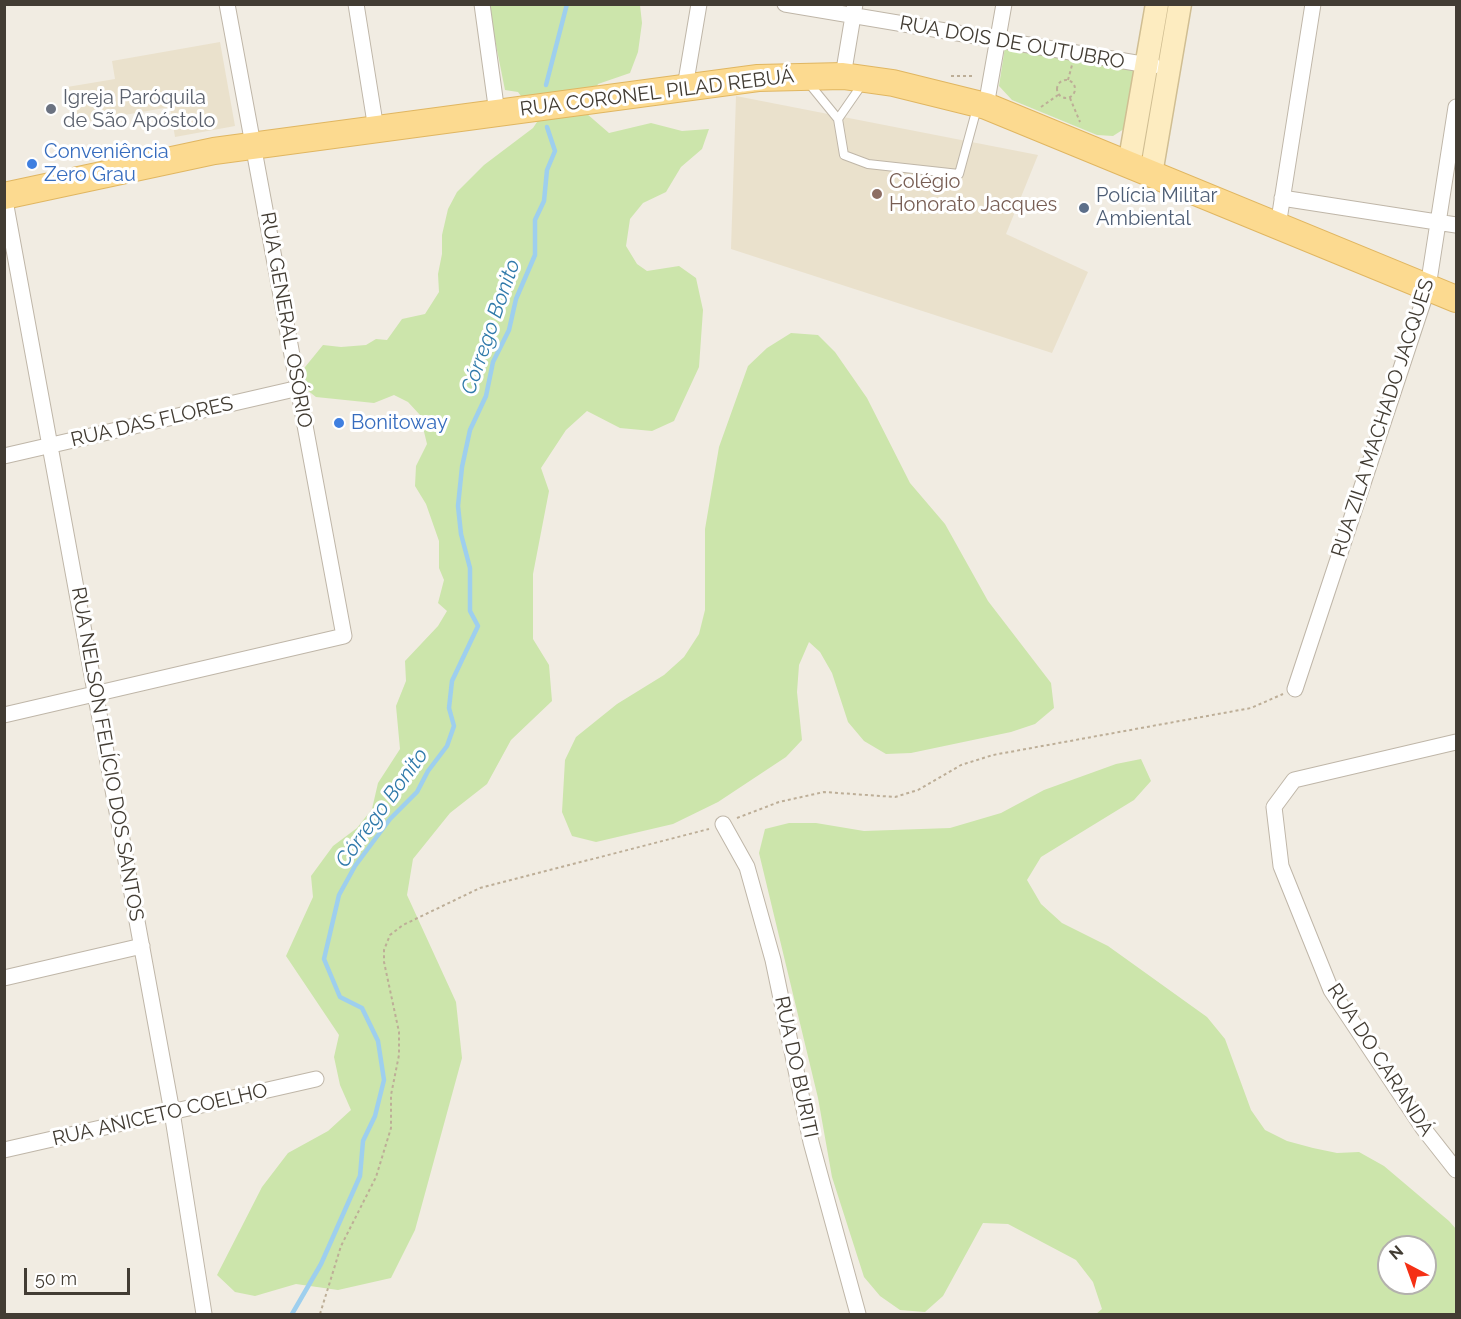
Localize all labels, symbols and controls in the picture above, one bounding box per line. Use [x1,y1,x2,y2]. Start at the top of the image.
street label: RUA DOIS DE OUTUBRO [898,11,1126,75]
street label: RUA CORONEL PILAD REBUÁ [519,64,795,122]
place label: Igreja Paróquila de São Apóstolo [63,86,216,133]
marker: Igreja Paróquila de São Apóstolo [44,102,58,116]
place label: Conveniência Zero Grau [44,140,169,187]
marker: Conveniência Zero Grau [25,157,39,171]
place label: Colégio Honorato Jacques [889,170,1057,217]
place label: Polícia Militar Ambiental [1096,184,1218,231]
marker: Colégio Honorato Jacques [870,187,884,201]
marker: Polícia Militar Ambiental [1077,201,1091,215]
street label: RUA GENERAL OSÓRIO [255,210,317,430]
water label: Córrego Bonito [456,256,526,398]
street label: RUA ZILA MACHADO JACQUES [1327,276,1439,560]
street label: RUA DAS FLORES [69,392,235,452]
place label: Bonitoway [351,411,448,435]
marker: Bonitoway [332,416,346,430]
street label: RUA NELSON FELÍCIO DOS SANTOS [66,585,148,923]
water label: Córrego Bonito [330,744,434,872]
street label: RUA DO CARANDÁ [1322,979,1438,1141]
street label: RUA DO BURITI [769,994,823,1140]
street label: RUA ANICETO COELHO [50,1079,270,1151]
north arrow [1377,1235,1437,1295]
text: N [1385,1241,1407,1264]
scale bar [27,1256,134,1294]
text: 50 m [35,1268,77,1289]

